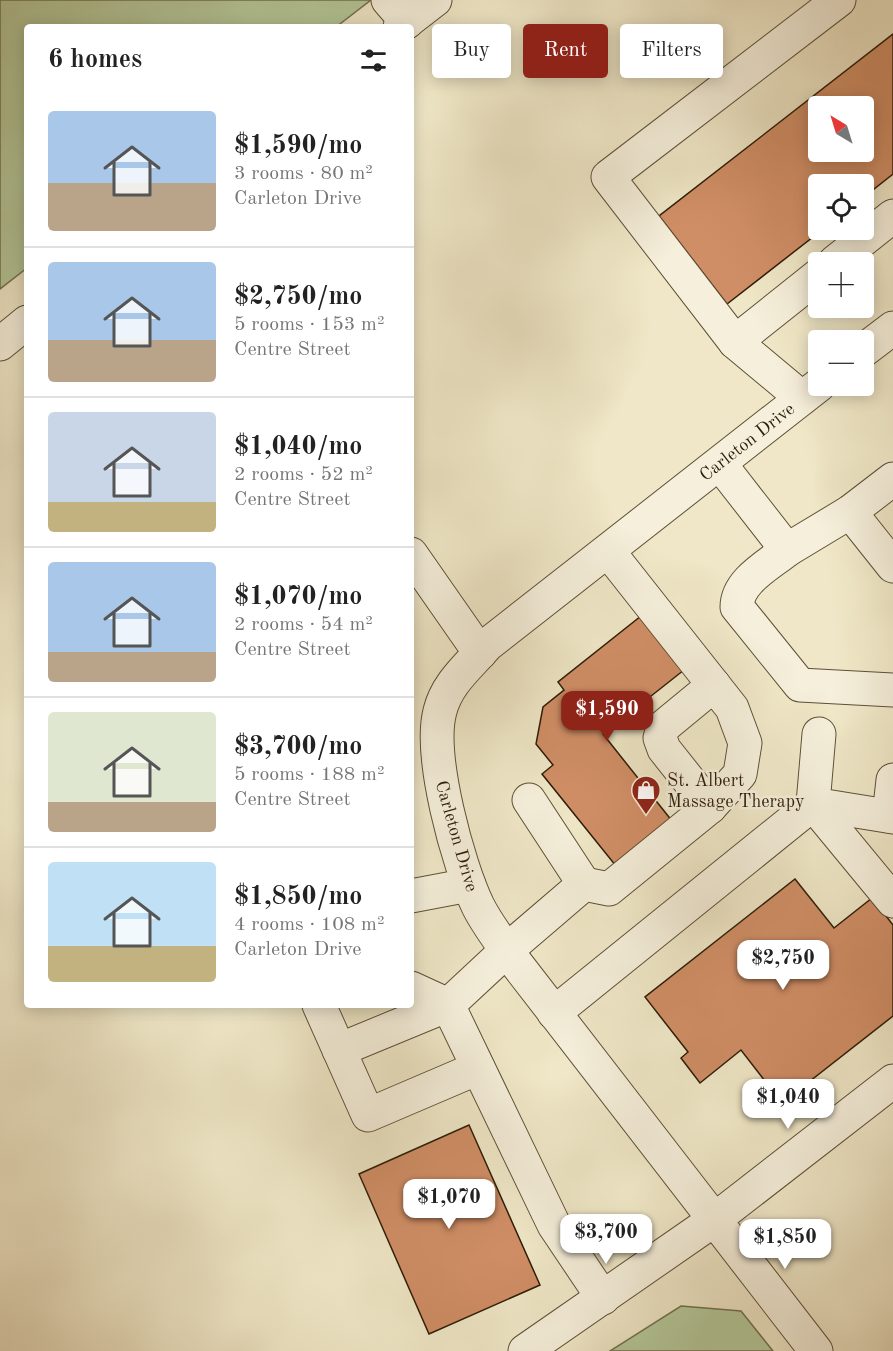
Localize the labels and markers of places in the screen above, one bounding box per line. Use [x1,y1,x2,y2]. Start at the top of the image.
pin: $1,590 [558,691,656,742]
place label: St. Albert Massage Therapy [667,772,805,811]
shop icon: St. Albert Massage Therapy [630,774,662,816]
pin: $2,750 [734,940,832,991]
pin: $1,040 [739,1079,837,1130]
pin: $1,070 [400,1179,498,1230]
pin: $3,700 [557,1214,655,1265]
pin: $1,850 [736,1219,834,1270]

